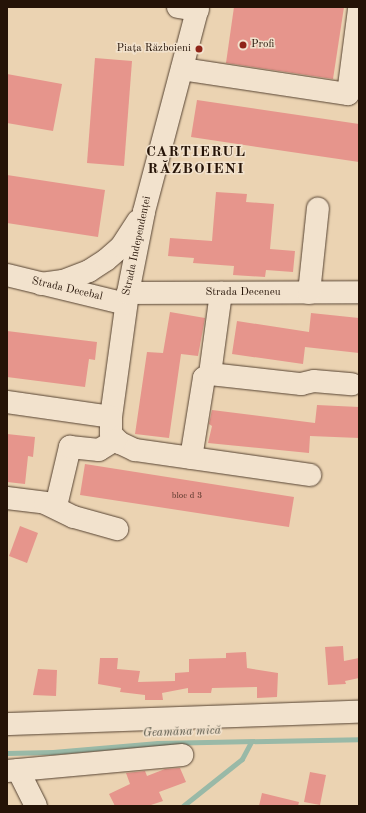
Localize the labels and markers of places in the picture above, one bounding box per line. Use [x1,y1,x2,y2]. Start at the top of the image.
place label: Profi [251,38,274,52]
marker: Profi [238,40,248,50]
place label: Piața Războieni [117,42,191,56]
marker: Piața Războieni [194,44,204,54]

